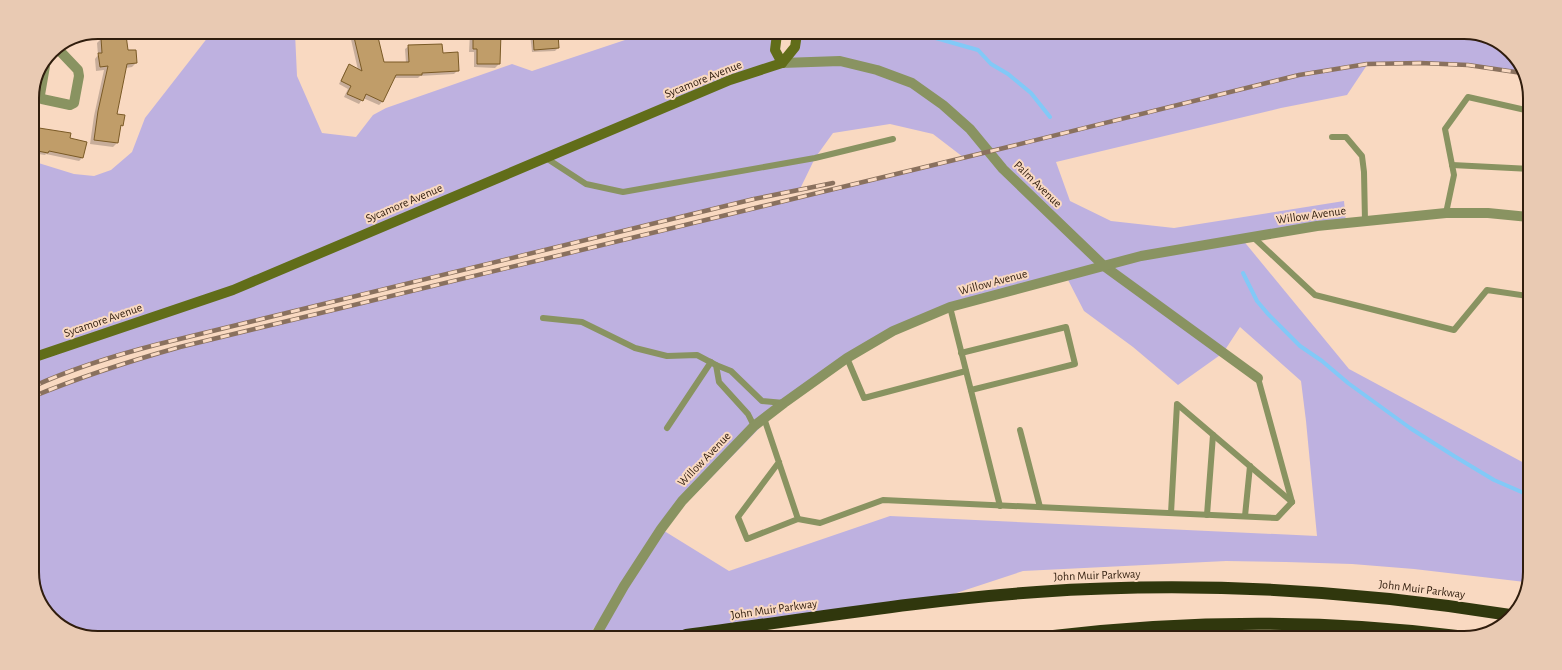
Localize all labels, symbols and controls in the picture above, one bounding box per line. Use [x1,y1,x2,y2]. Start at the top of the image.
street label: Sycamore Avenue [663,58,744,101]
street label: Palm Avenue [1012,158,1064,210]
street label: Sycamore Avenue [364,181,444,225]
street label: Willow Avenue [1275,204,1347,226]
street label: Willow Avenue [957,267,1029,297]
street label: Sycamore Avenue [62,301,144,340]
street label: Willow Avenue [675,430,733,488]
street label: John Muir Parkway [1053,567,1141,584]
street label: John Muir Parkway [1378,578,1466,601]
street label: John Muir Parkway [730,597,818,622]

